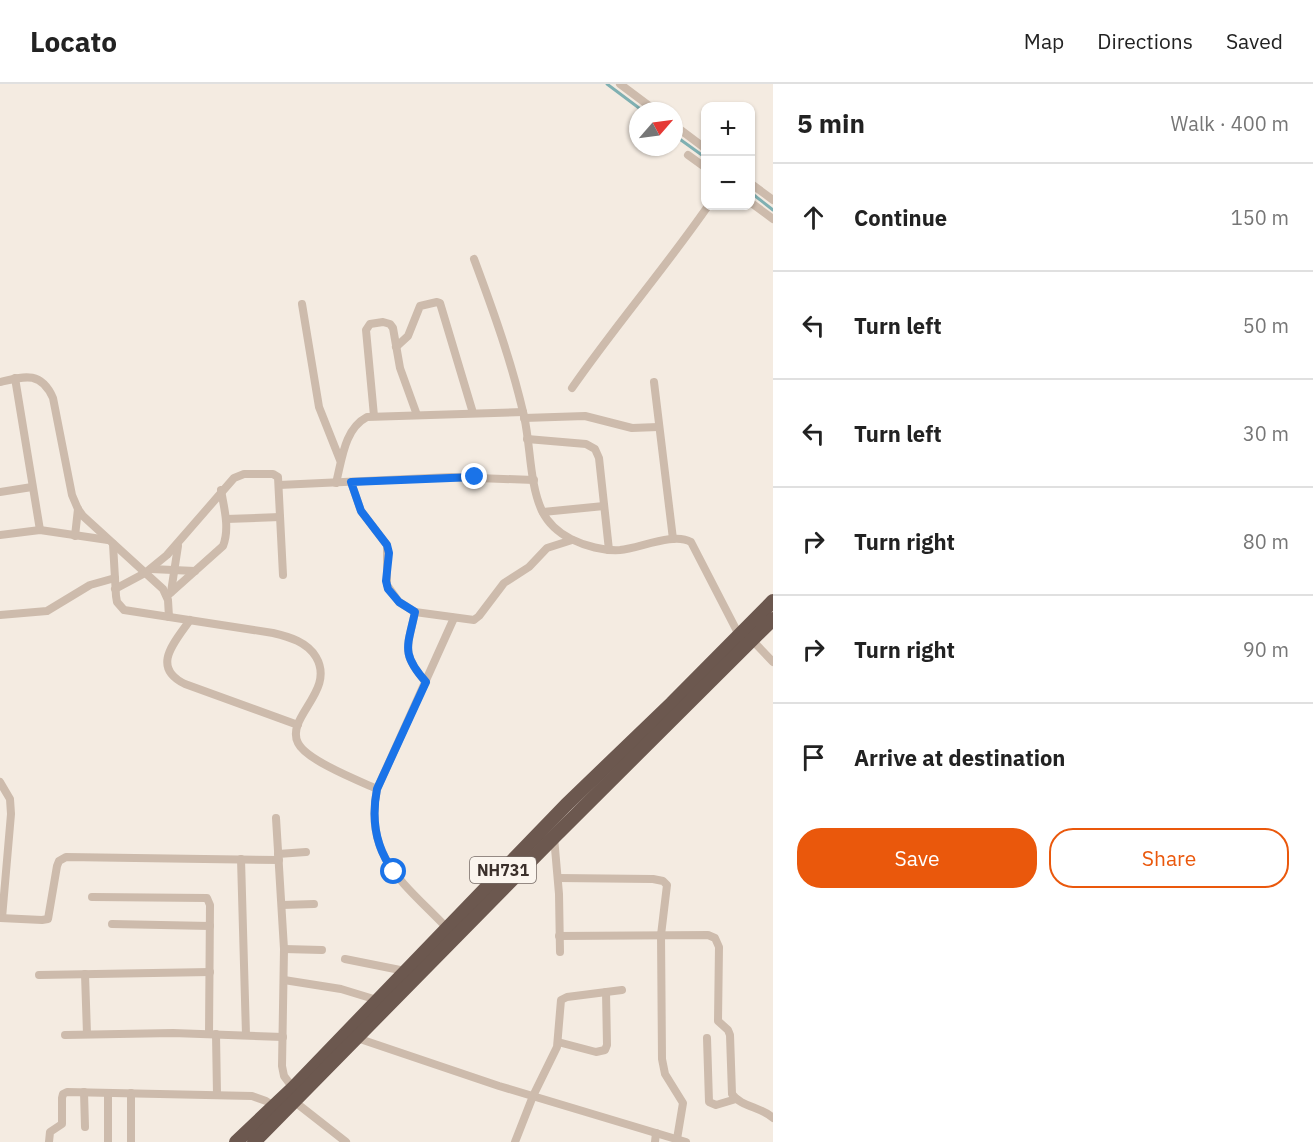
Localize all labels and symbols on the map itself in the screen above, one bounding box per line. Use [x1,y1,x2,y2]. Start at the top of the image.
north arrow [629,102,683,156]
route end [461,463,487,489]
road number: NH731 [470,857,536,883]
route start [380,858,406,884]

